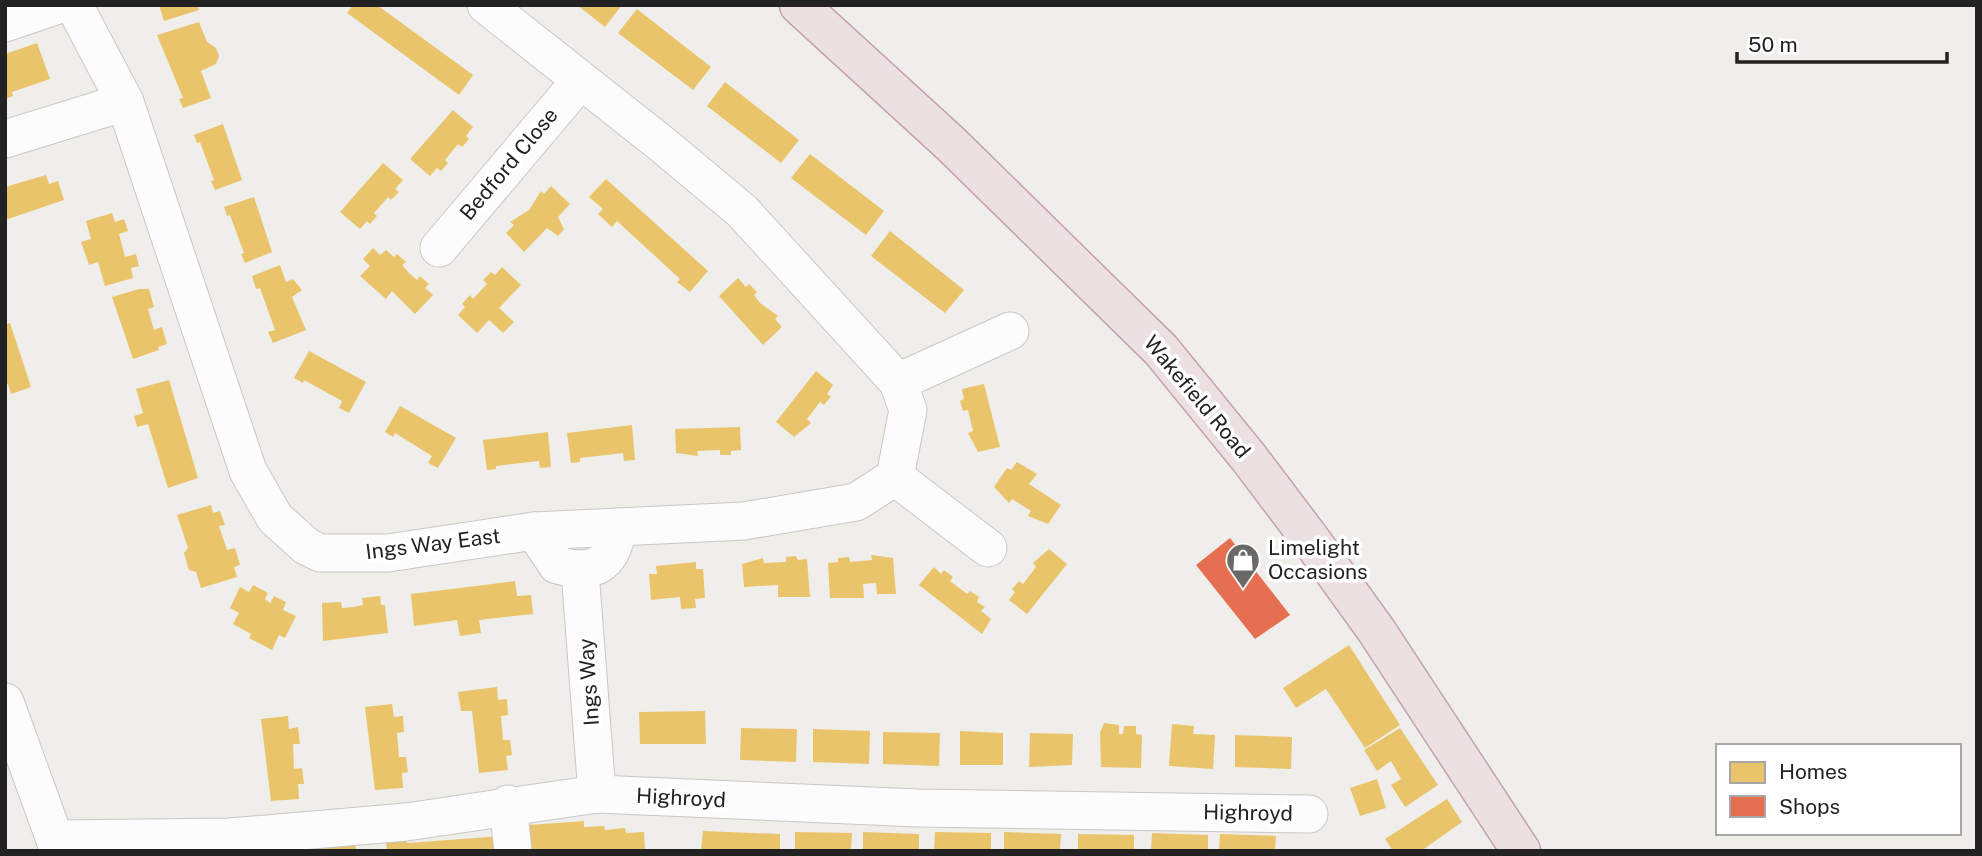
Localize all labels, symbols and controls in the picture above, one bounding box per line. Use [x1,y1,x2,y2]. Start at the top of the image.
scale bar [1737,21,1947,65]
text: 50 m [1748,32,1798,57]
street label: Bedford Close [454,102,563,225]
street label: Wakefield Road [1139,330,1256,463]
street label: Ings Way East [364,523,502,564]
place label: Limelight Occasions [1268,535,1368,584]
shop icon: Limelight Occasions [1224,541,1262,590]
street label: Ings Way [573,638,604,727]
legend [1716,744,1961,835]
text: Homes [1779,759,1847,784]
street label: Highroyd [636,783,726,812]
text: Shops [1779,794,1840,819]
street label: Highroyd [1203,799,1293,826]

